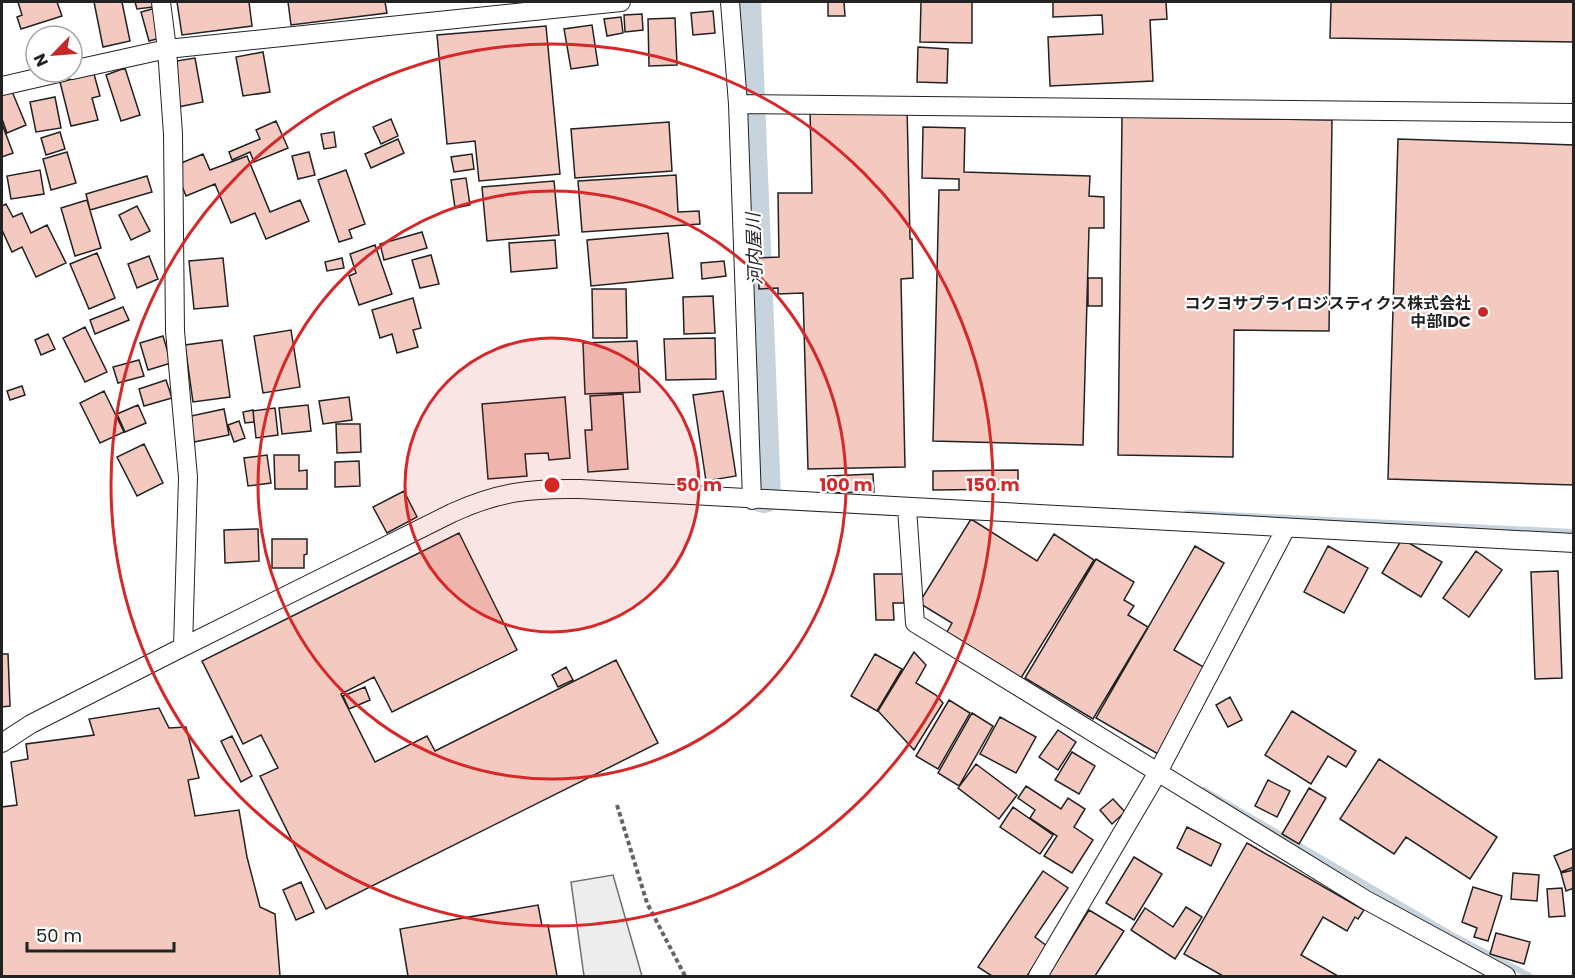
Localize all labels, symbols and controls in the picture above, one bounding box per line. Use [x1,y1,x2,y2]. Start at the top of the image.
north arrow [24,24,84,84]
text: N [28,50,54,70]
water label: 河内屋川 [740,211,768,285]
place label: コクヨサプライロジスティクス株式会社 中部IDC [1184,292,1471,333]
marker: コクヨサプライロジスティクス株式会社 中部IDC [1476,305,1490,319]
text: 50 m [676,472,722,497]
text: 100 m [819,472,873,497]
text: 150 m [966,472,1020,497]
centre of rings [542,475,562,495]
scale bar [27,915,174,953]
text: 50 m [36,923,82,948]

